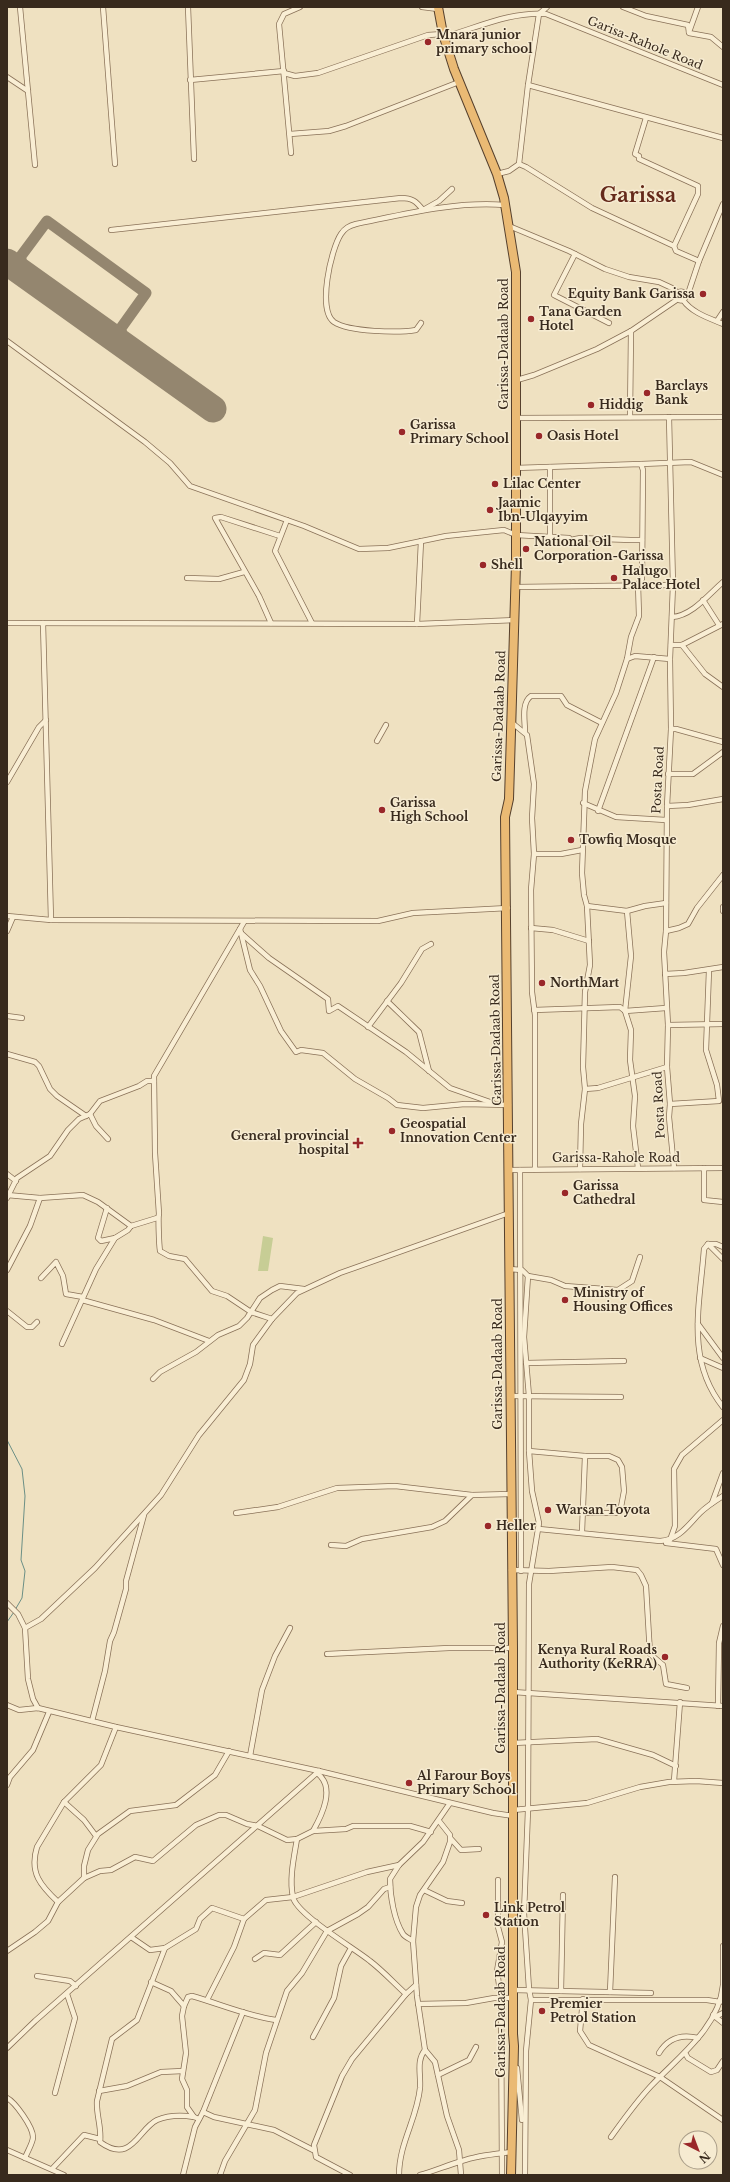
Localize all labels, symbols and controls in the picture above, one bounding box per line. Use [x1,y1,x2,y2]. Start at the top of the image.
street label: Garisa-Rahole Road [585,13,705,72]
place label: Mnara junior primary school [436,27,533,56]
marker: Mnara junior primary school [423,37,433,47]
district label: Garissa [600,183,677,207]
street label: Garissa-Dadaab Road [496,278,511,410]
place label: Equity Bank Garissa [568,286,695,301]
marker: Equity Bank Garissa [698,289,708,299]
place label: Tana Garden Hotel [539,304,622,333]
marker: Tana Garden Hotel [526,314,536,324]
place label: Barclays Bank [655,378,709,407]
marker: Barclays Bank [642,388,652,398]
place label: Hiddig [599,397,644,412]
marker: Hiddig [586,400,596,410]
place label: Garissa Primary School [410,417,510,446]
marker: Garissa Primary School [397,427,407,437]
place label: Oasis Hotel [547,428,619,443]
marker: Oasis Hotel [534,431,544,441]
place label: Lilac Center [503,476,581,491]
marker: Lilac Center [490,479,500,489]
place label: Jaamic Ibn-Ulqayyim [495,495,589,524]
marker: Jaamic Ibn-Ulqayyim [485,505,495,515]
place label: National Oil Corporation-Garissa [534,534,664,563]
marker: National Oil Corporation-Garissa [521,544,531,554]
place label: Shell [491,557,524,572]
marker: Shell [478,560,488,570]
place label: Halugo Palace Hotel [622,563,701,592]
marker: Halugo Palace Hotel [609,573,619,583]
street label: Garissa-Dadaab Road [489,650,508,782]
street label: Posta Road [648,746,667,814]
place label: Garissa High School [390,795,469,824]
marker: Garissa High School [377,805,387,815]
place label: Towfiq Mosque [579,832,677,847]
marker: Towfiq Mosque [566,835,576,845]
street label: Garissa-Dadaab Road [487,974,504,1106]
place label: NorthMart [550,975,620,990]
marker: NorthMart [537,978,547,988]
street label: Posta Road [649,1071,668,1139]
place label: Geospatial Innovation Center [400,1116,516,1145]
marker: Geospatial Innovation Center [387,1126,397,1136]
place label: General provincial hospital [231,1128,350,1157]
marker: General provincial hospital [352,1137,364,1149]
street label: Garissa-Rahole Road [552,1150,680,1165]
place label: Garissa Cathedral [573,1178,636,1207]
marker: Garissa Cathedral [560,1188,570,1198]
place label: Ministry of Housing Offices [573,1285,673,1314]
marker: Ministry of Housing Offices [560,1295,570,1305]
street label: Garissa-Dadaab Road [490,1298,505,1430]
place label: Warsan Toyota [555,1502,650,1517]
marker: Warsan Toyota [543,1505,553,1515]
place label: Heller [496,1518,536,1533]
marker: Heller [483,1521,493,1531]
street label: Garissa-Dadaab Road [493,1622,508,1754]
place label: Kenya Rural Roads Authority (KeRRA) [537,1642,657,1671]
marker: Kenya Rural Roads Authority (KeRRA) [660,1652,670,1662]
place label: Al Farour Boys Primary School [416,1768,517,1797]
marker: Al Farour Boys Primary School [404,1778,414,1788]
place label: Link Petrol Station [494,1900,566,1929]
marker: Link Petrol Station [481,1910,491,1920]
street label: Garissa-Dadaab Road [493,1946,508,2078]
place label: Premier Petrol Station [550,1996,636,2025]
marker: Premier Petrol Station [537,2006,547,2016]
north arrow [678,2130,718,2170]
text: N [696,2149,713,2167]

